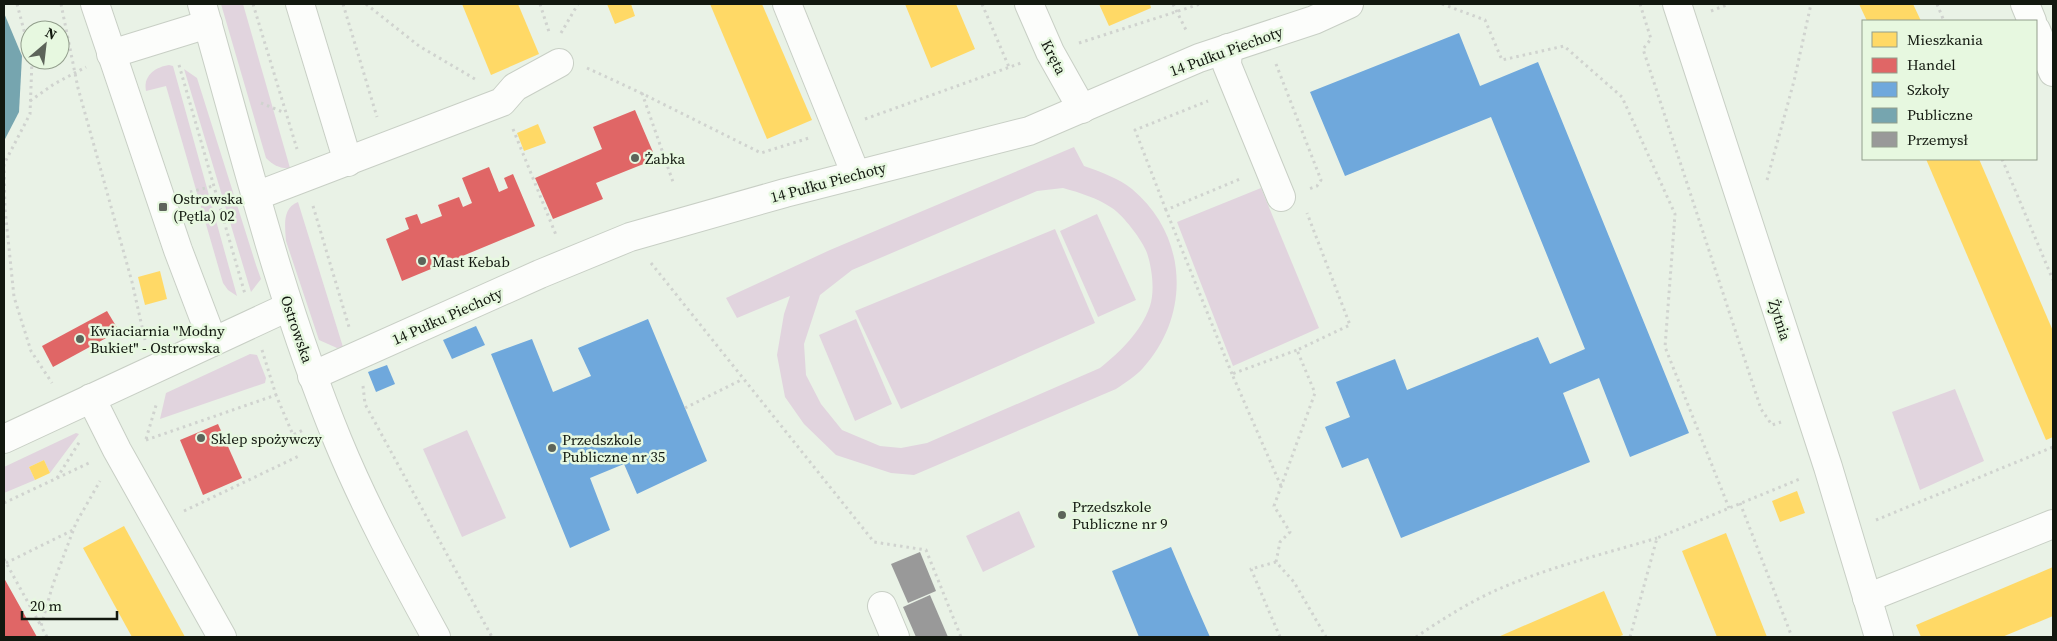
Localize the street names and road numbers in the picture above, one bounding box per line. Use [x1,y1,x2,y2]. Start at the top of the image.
street label: 14 Pułku Piechoty [1167,21,1286,81]
street label: Kręta [1036,36,1072,78]
street label: 14 Pułku Piechoty [768,156,888,208]
street label: 14 Pułku Piechoty [388,282,506,350]
street label: Ostrowska [276,293,318,366]
street label: Żytnia [1764,297,1797,343]

